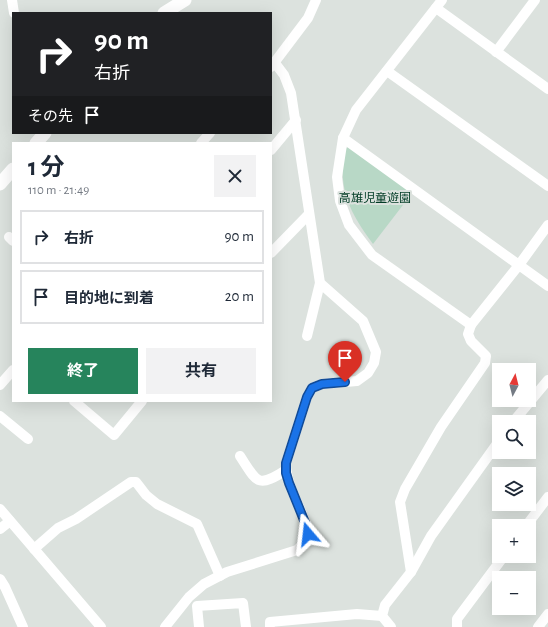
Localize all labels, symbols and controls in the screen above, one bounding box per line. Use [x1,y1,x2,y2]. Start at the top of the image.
text: 90 m [94,27,149,55]
icon: right [28,28,80,80]
text: 右折 [94,65,130,83]
icon: arrive [81,104,103,126]
text: その先 [28,109,73,124]
button: close [214,155,256,197]
text: 1 分 [28,156,64,180]
text: 110 m · 21:49 [28,184,89,197]
park label: 高雄児童遊園 [339,191,411,204]
icon: right [30,226,52,248]
text: 90 m [225,229,254,244]
text: 右折 [64,231,94,246]
icon: arrive [30,286,52,308]
text: 20 m [225,289,254,304]
text: 目的地に到着 [64,291,154,306]
pin [328,341,362,382]
icon: arrive [334,347,356,369]
button: 終了 [28,348,138,394]
button: 共有 [146,348,256,394]
north arrow [492,363,536,407]
map controls [492,363,536,615]
button: search [492,415,536,459]
button: layers [492,467,536,511]
position arrow [287,513,329,555]
button: + [492,519,536,563]
button: − [492,571,536,615]

